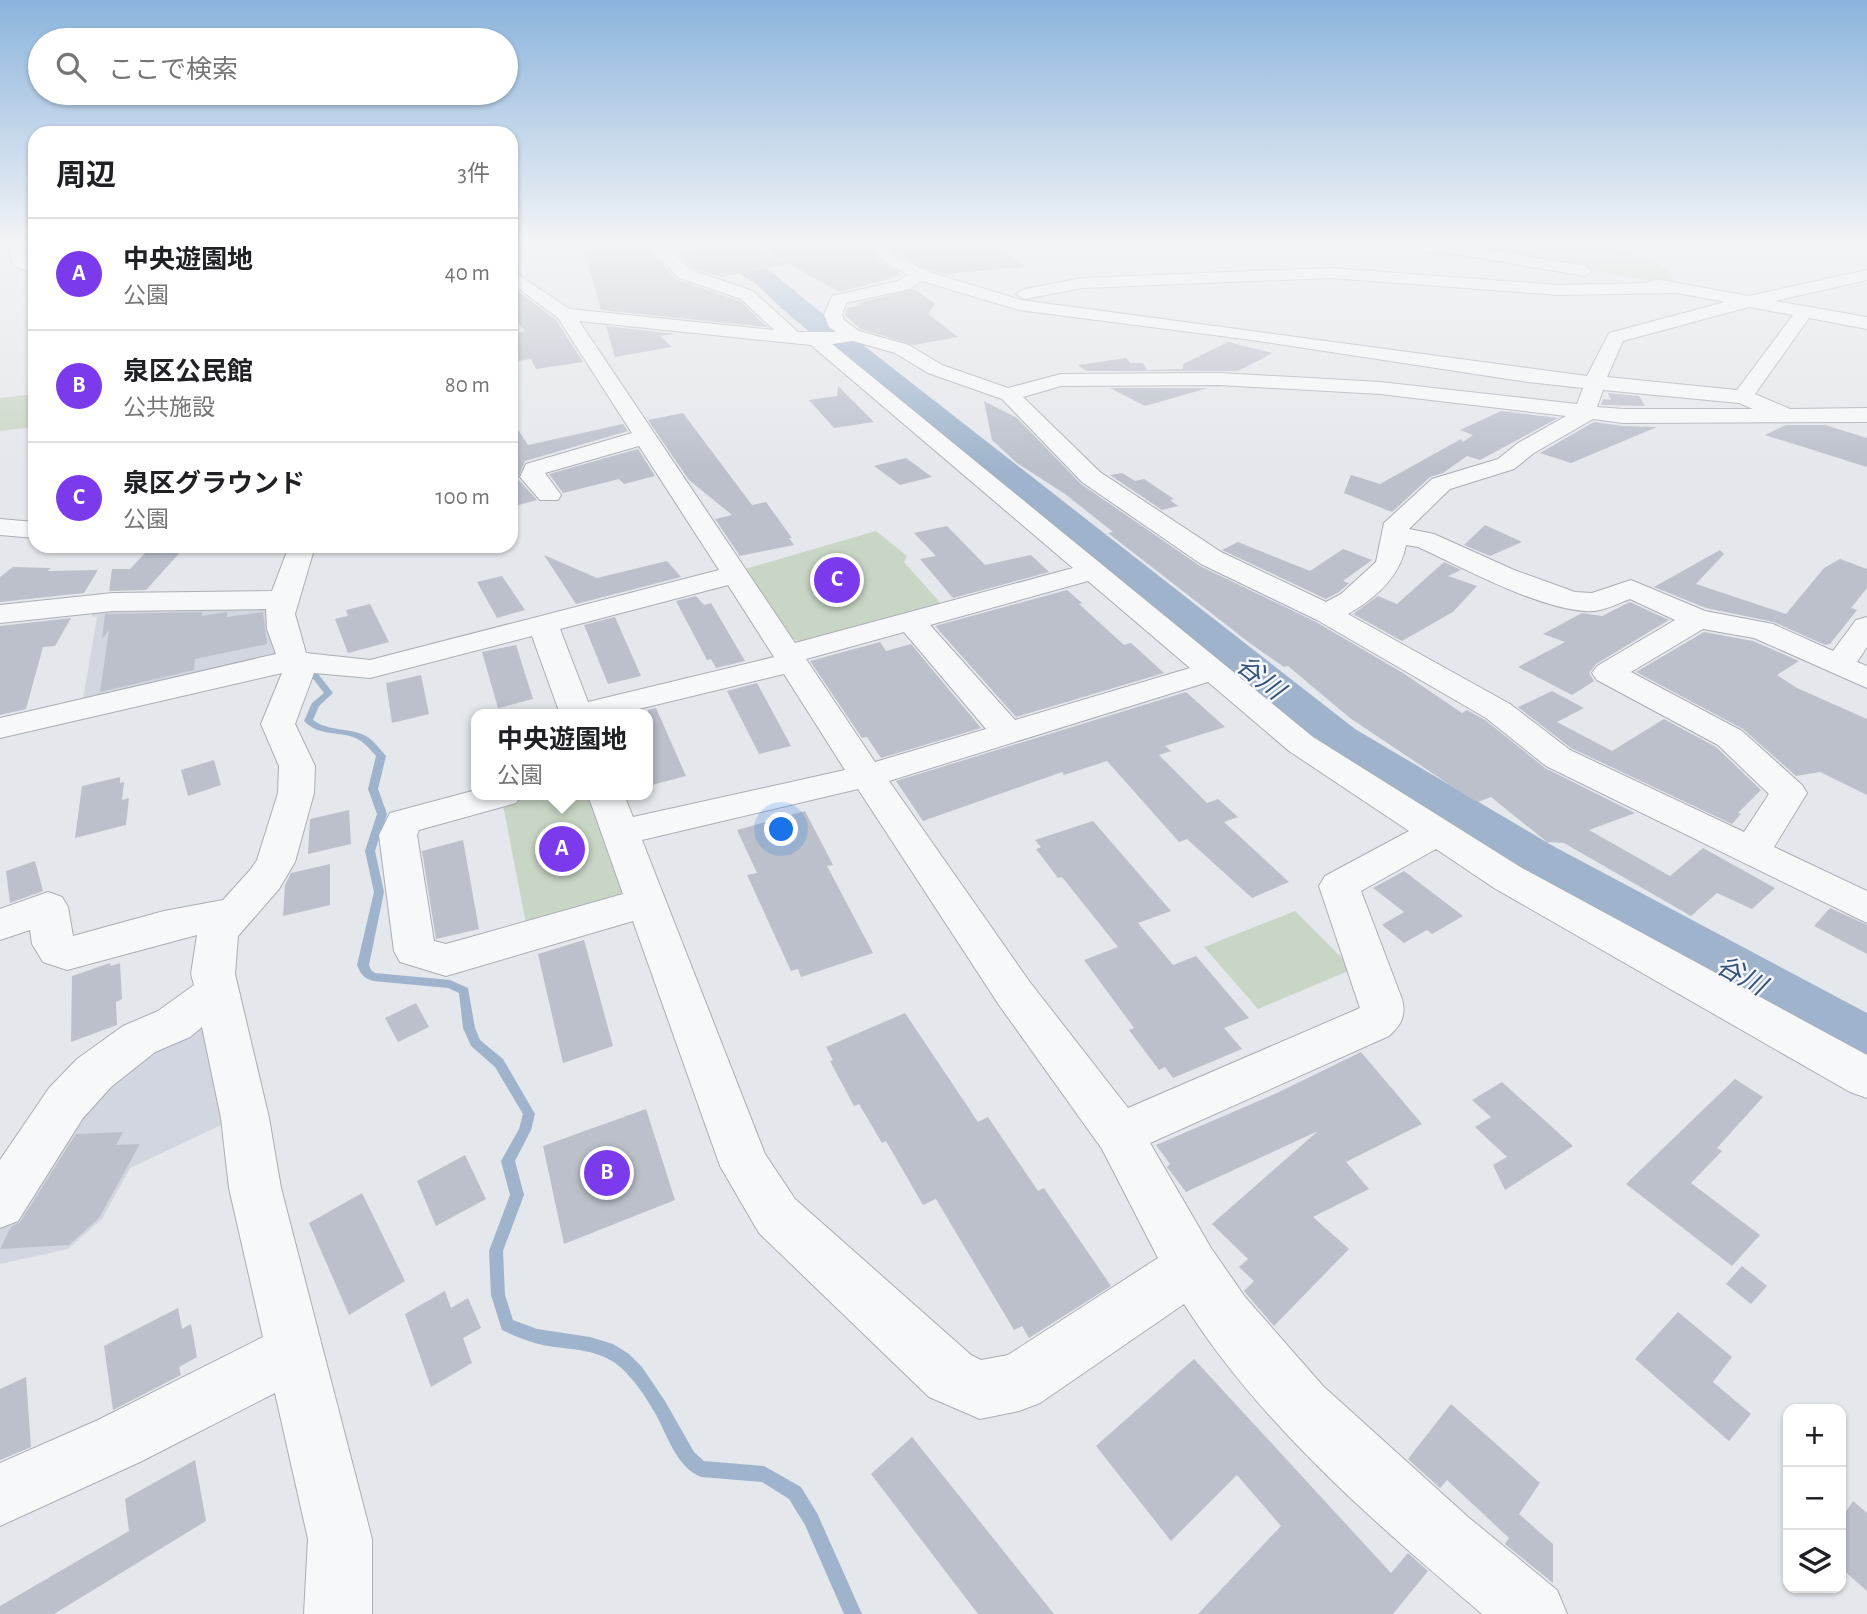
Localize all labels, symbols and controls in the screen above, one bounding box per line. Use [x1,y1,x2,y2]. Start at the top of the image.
search box [28,28,518,105]
icon: search [52,48,90,86]
text: ここで検索 [108,57,238,83]
text: 周辺 [56,161,116,191]
text: 3件 [458,163,490,186]
text: 中央遊園地 [123,247,253,273]
text: A [72,262,86,285]
text: 40 m [445,262,490,285]
text: 公園 [123,285,169,308]
text: 泉区公民館 [123,359,253,385]
text: B [72,374,86,397]
text: 80 m [445,374,490,397]
text: 公共施設 [123,397,215,420]
text: 泉区グラウンド [123,471,305,497]
text: C [73,486,85,509]
text: 100 m [436,486,490,509]
text: 公園 [123,509,169,532]
pin: C [814,554,860,606]
water label: 谷川 [1232,651,1291,706]
popup [471,709,653,800]
text: 中央遊園地 [497,727,627,753]
text: 公園 [497,765,543,788]
your location [764,812,798,846]
pin: A [539,823,585,875]
water label: 谷川 [1712,951,1773,1001]
pin: B [584,1147,630,1199]
map controls [1783,1404,1846,1593]
button: + [1783,1404,1846,1467]
button: − [1783,1467,1846,1530]
button: layers [1783,1530,1846,1593]

